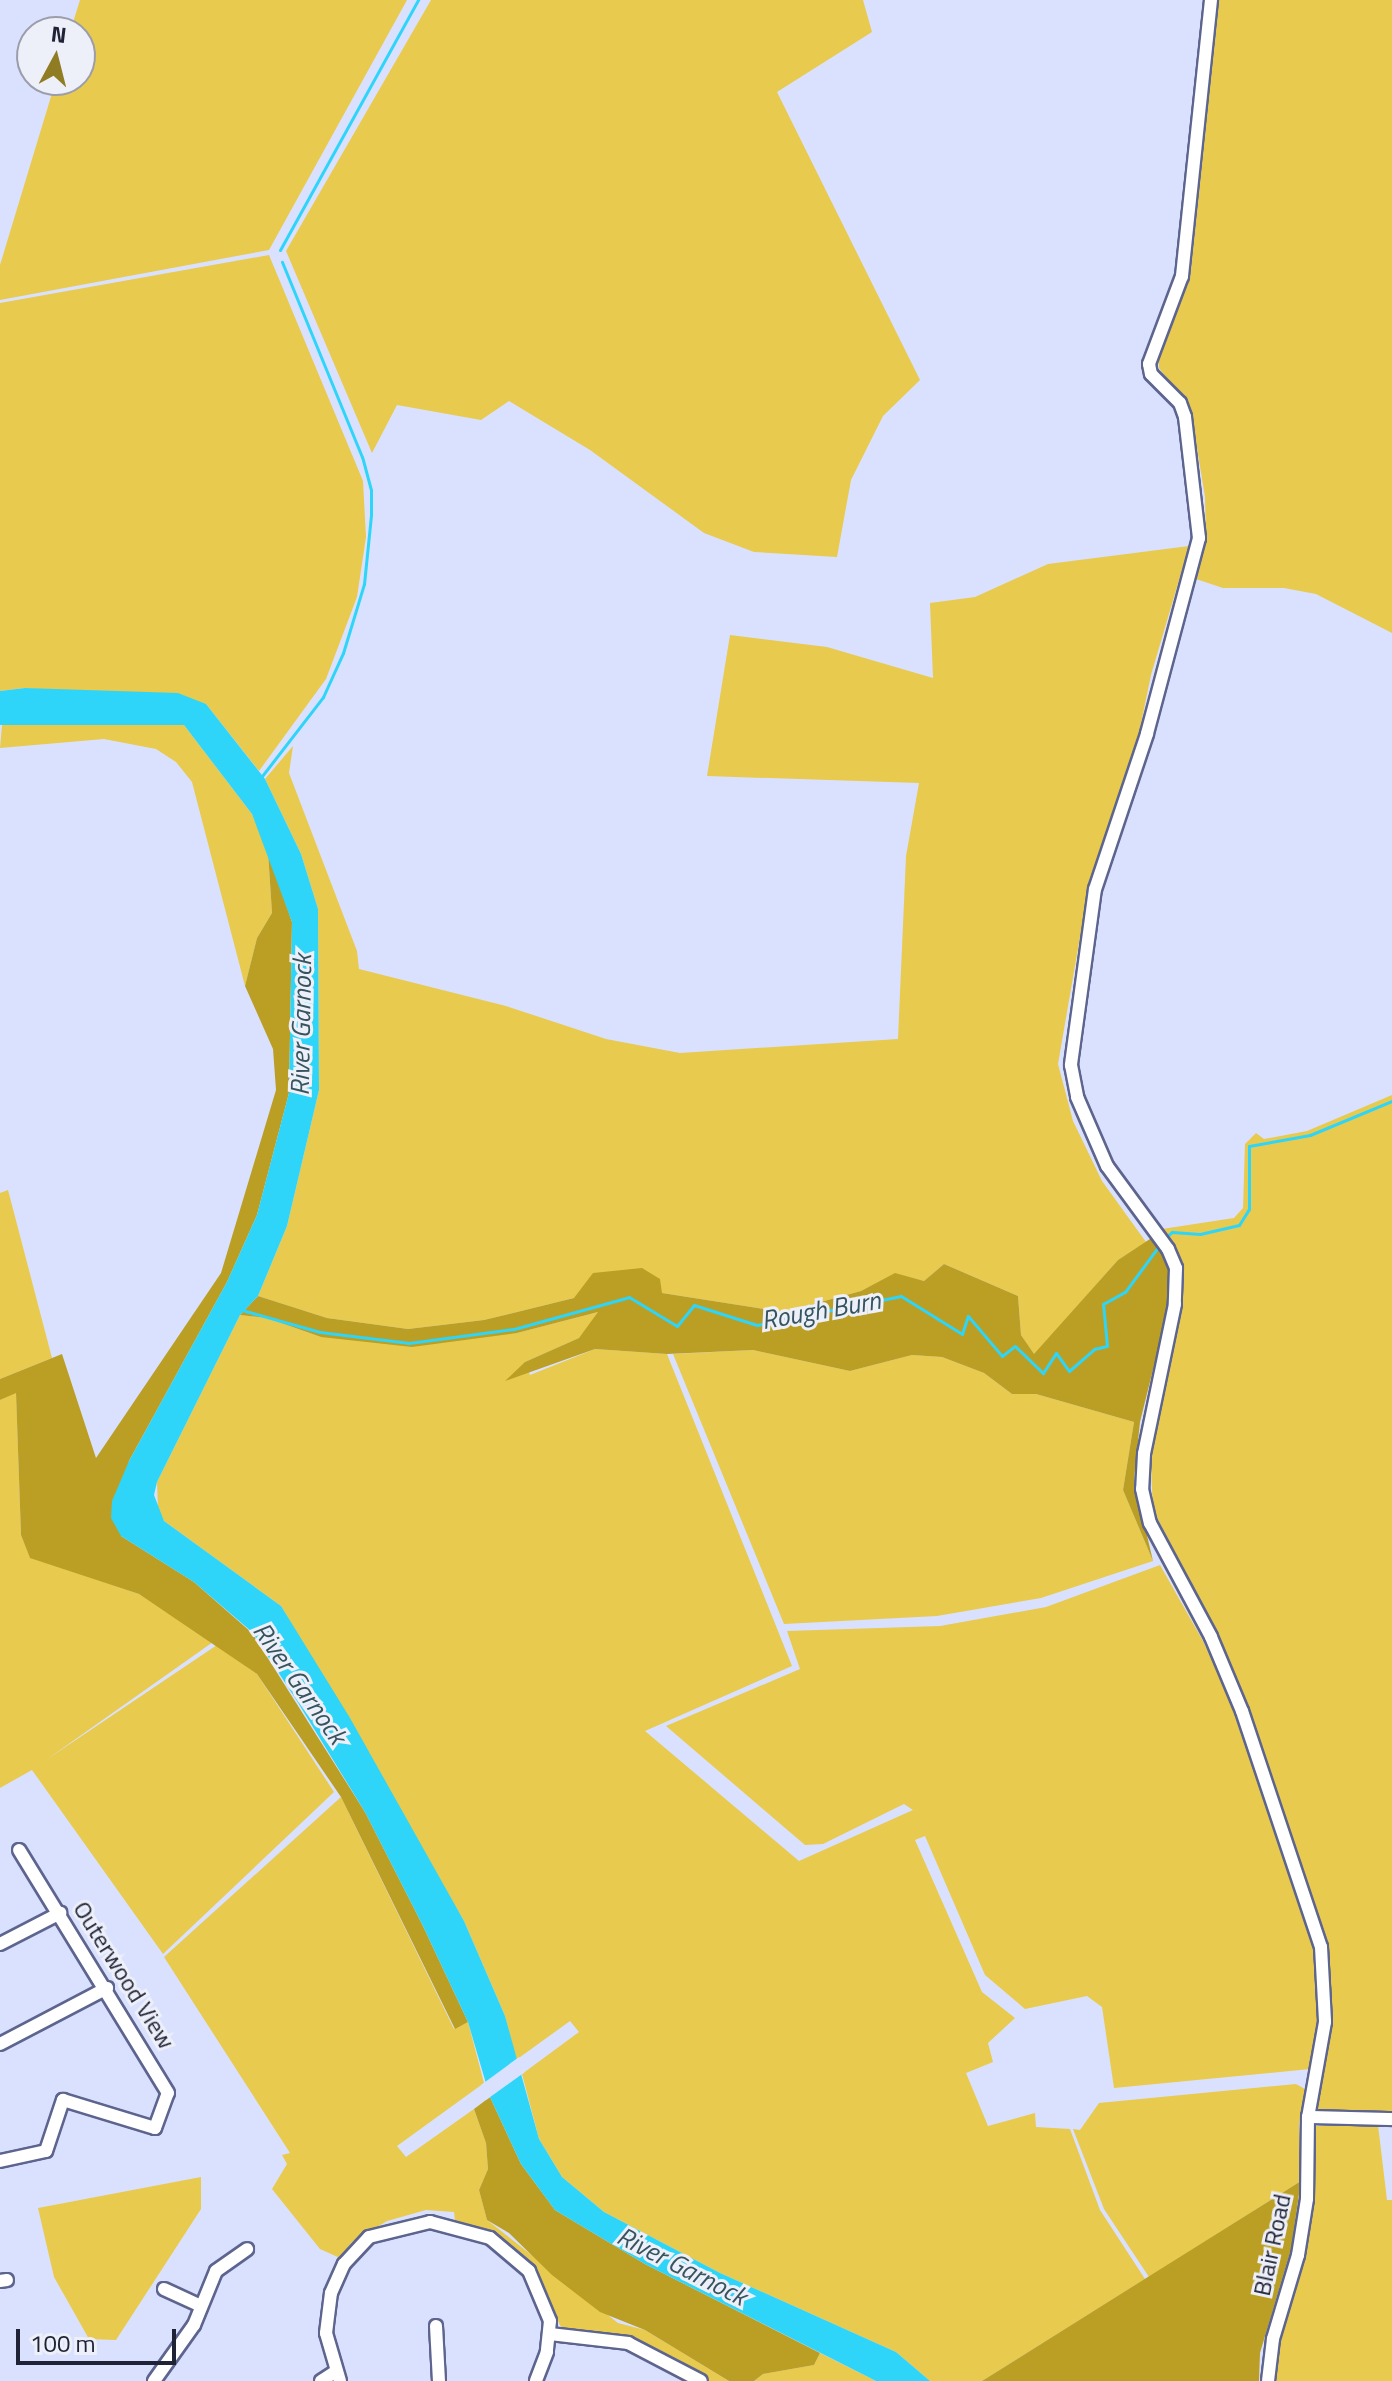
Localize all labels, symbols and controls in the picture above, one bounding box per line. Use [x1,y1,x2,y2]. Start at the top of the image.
north arrow [16,16,96,96]
text: N [49,16,68,52]
water label: River Garnock [284,954,318,1096]
water label: Rough Burn [759,1284,883,1336]
water label: River Garnock [247,1616,353,1750]
street label: Outerwood View [67,1896,181,2054]
street label: Blair Road [1247,2192,1297,2298]
water label: River Garnock [612,2220,752,2312]
scale bar [20,2313,180,2363]
text: 100 m [30,2325,96,2361]

